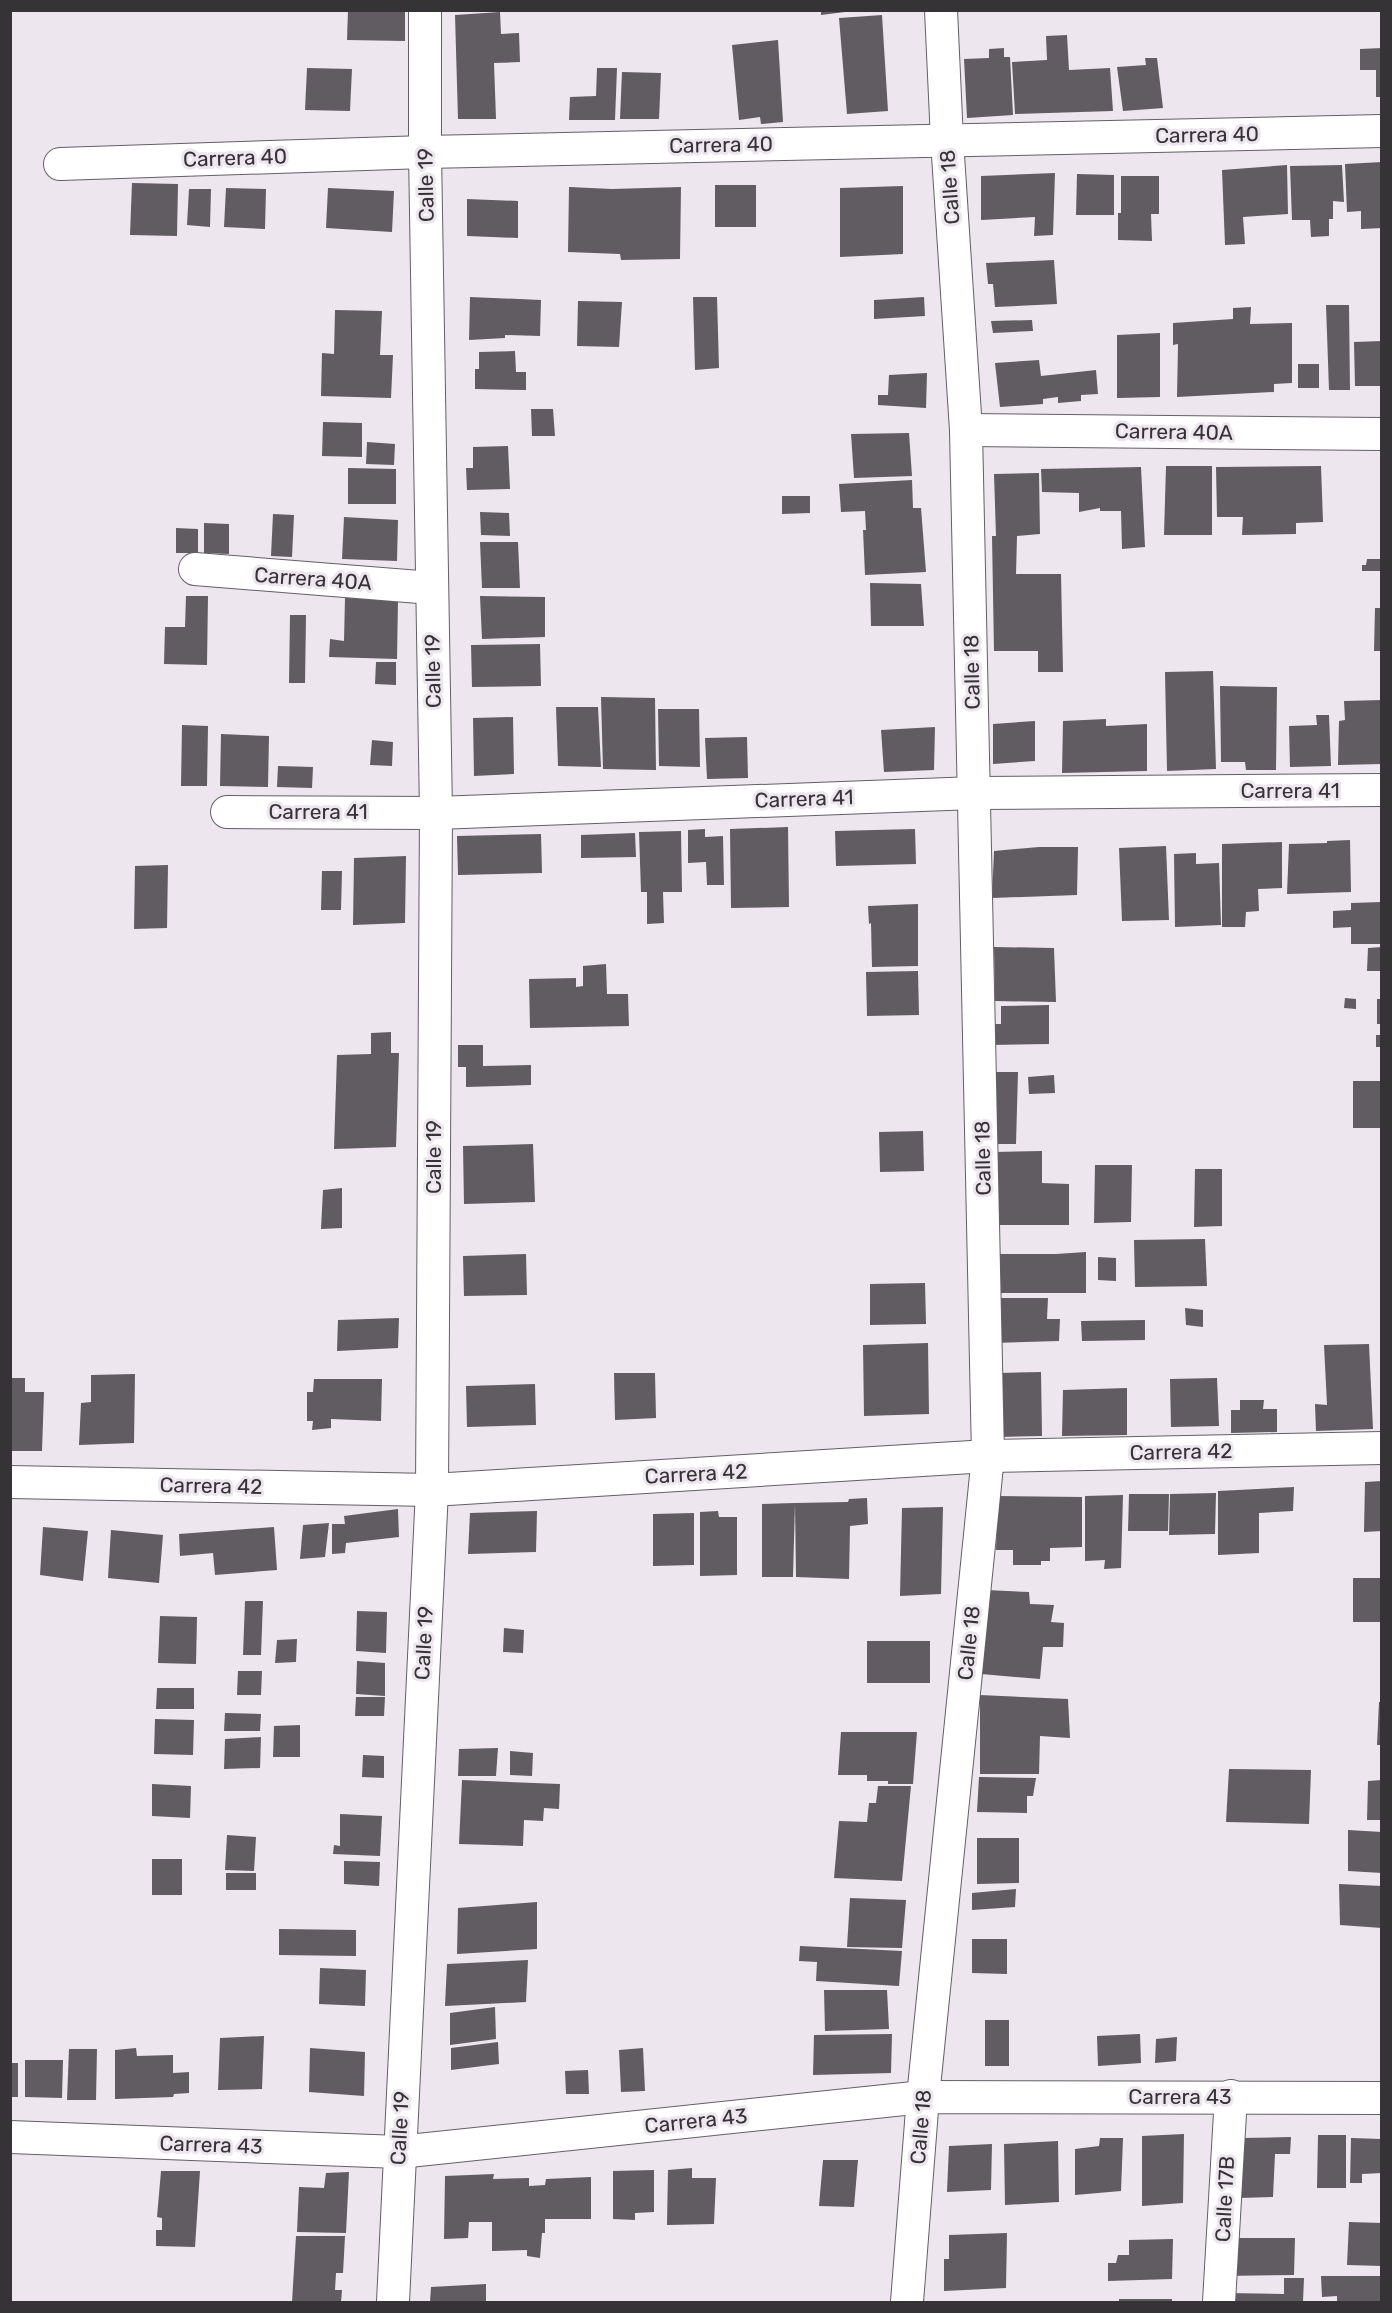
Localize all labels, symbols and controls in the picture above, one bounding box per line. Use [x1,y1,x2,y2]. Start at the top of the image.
street label: Carrera 40 [1155,121,1259,148]
street label: Carrera 40 [669,131,773,158]
street label: Carrera 40 [183,143,287,172]
street label: Calle 19 [412,148,439,222]
street label: Calle 18 [934,149,965,225]
street label: Carrera 40A [1115,418,1233,445]
street label: Carrera 40A [253,562,373,595]
street label: Calle 19 [419,634,446,708]
street label: Calle 18 [958,634,985,710]
street label: Carrera 41 [1240,778,1340,803]
street label: Carrera 41 [754,784,854,813]
street label: Carrera 41 [268,799,368,824]
street label: Calle 19 [421,1120,446,1194]
street label: Calle 18 [969,1120,996,1196]
street label: Carrera 42 [1129,1438,1233,1465]
street label: Carrera 42 [644,1458,748,1489]
street label: Carrera 42 [159,1472,263,1499]
street label: Calle 18 [952,1604,985,1682]
street label: Calle 19 [409,1605,438,1681]
street label: Carrera 43 [1128,2084,1232,2109]
street label: Calle 18 [905,2088,936,2165]
street label: Calle 19 [385,2090,414,2166]
street label: Carrera 43 [643,2103,749,2138]
street label: Carrera 43 [159,2130,263,2159]
street label: Calle 17B [1210,2155,1239,2243]

